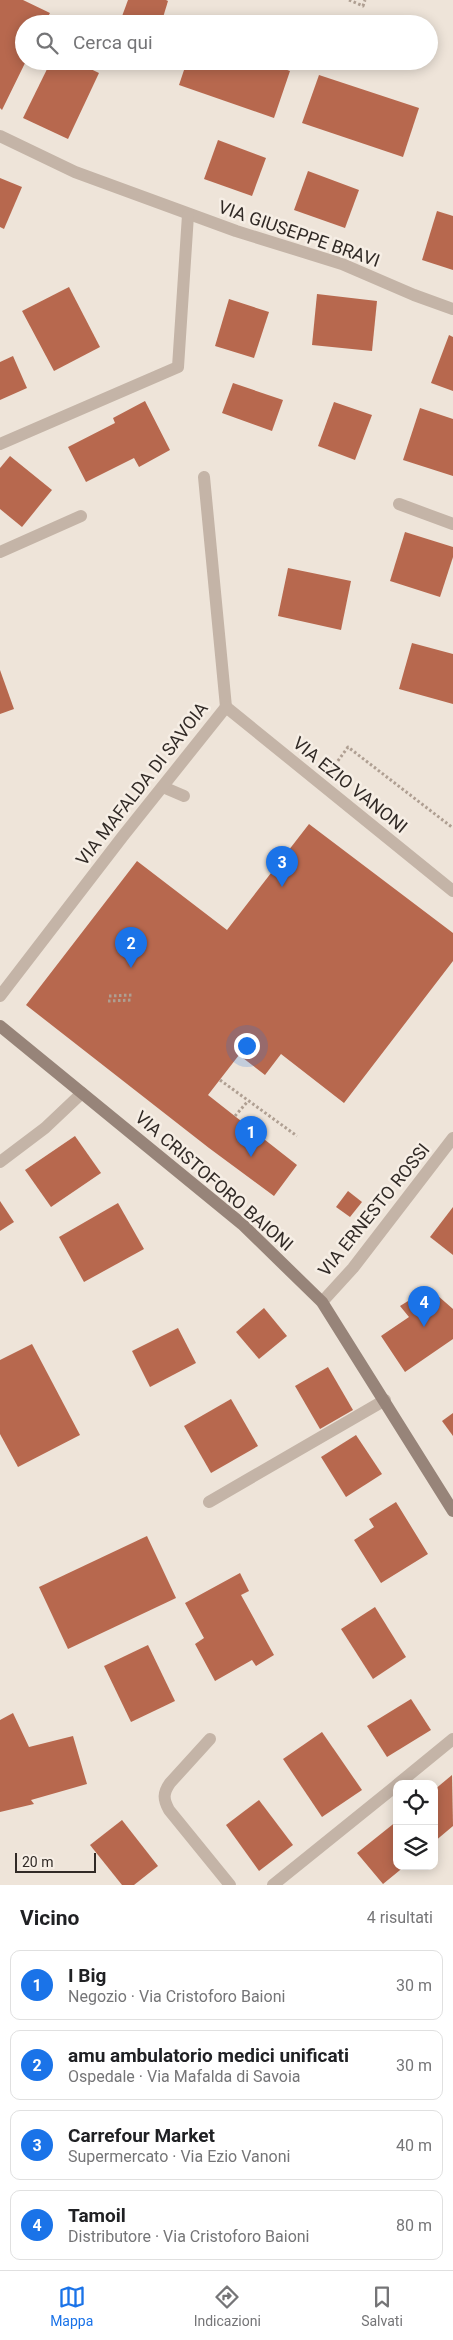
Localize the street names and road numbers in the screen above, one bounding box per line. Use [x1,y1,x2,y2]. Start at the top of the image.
street label: VIA GIUSEPPE BRAVI [216,196,383,271]
street label: VIA MAFALDA DI SAVOIA [71,698,212,870]
street label: VIA EZIO VANONI [289,732,412,837]
street label: VIA CRISTOFORO BAIONI [131,1106,298,1255]
street label: VIA ERNESTO ROSSI [314,1139,434,1280]

